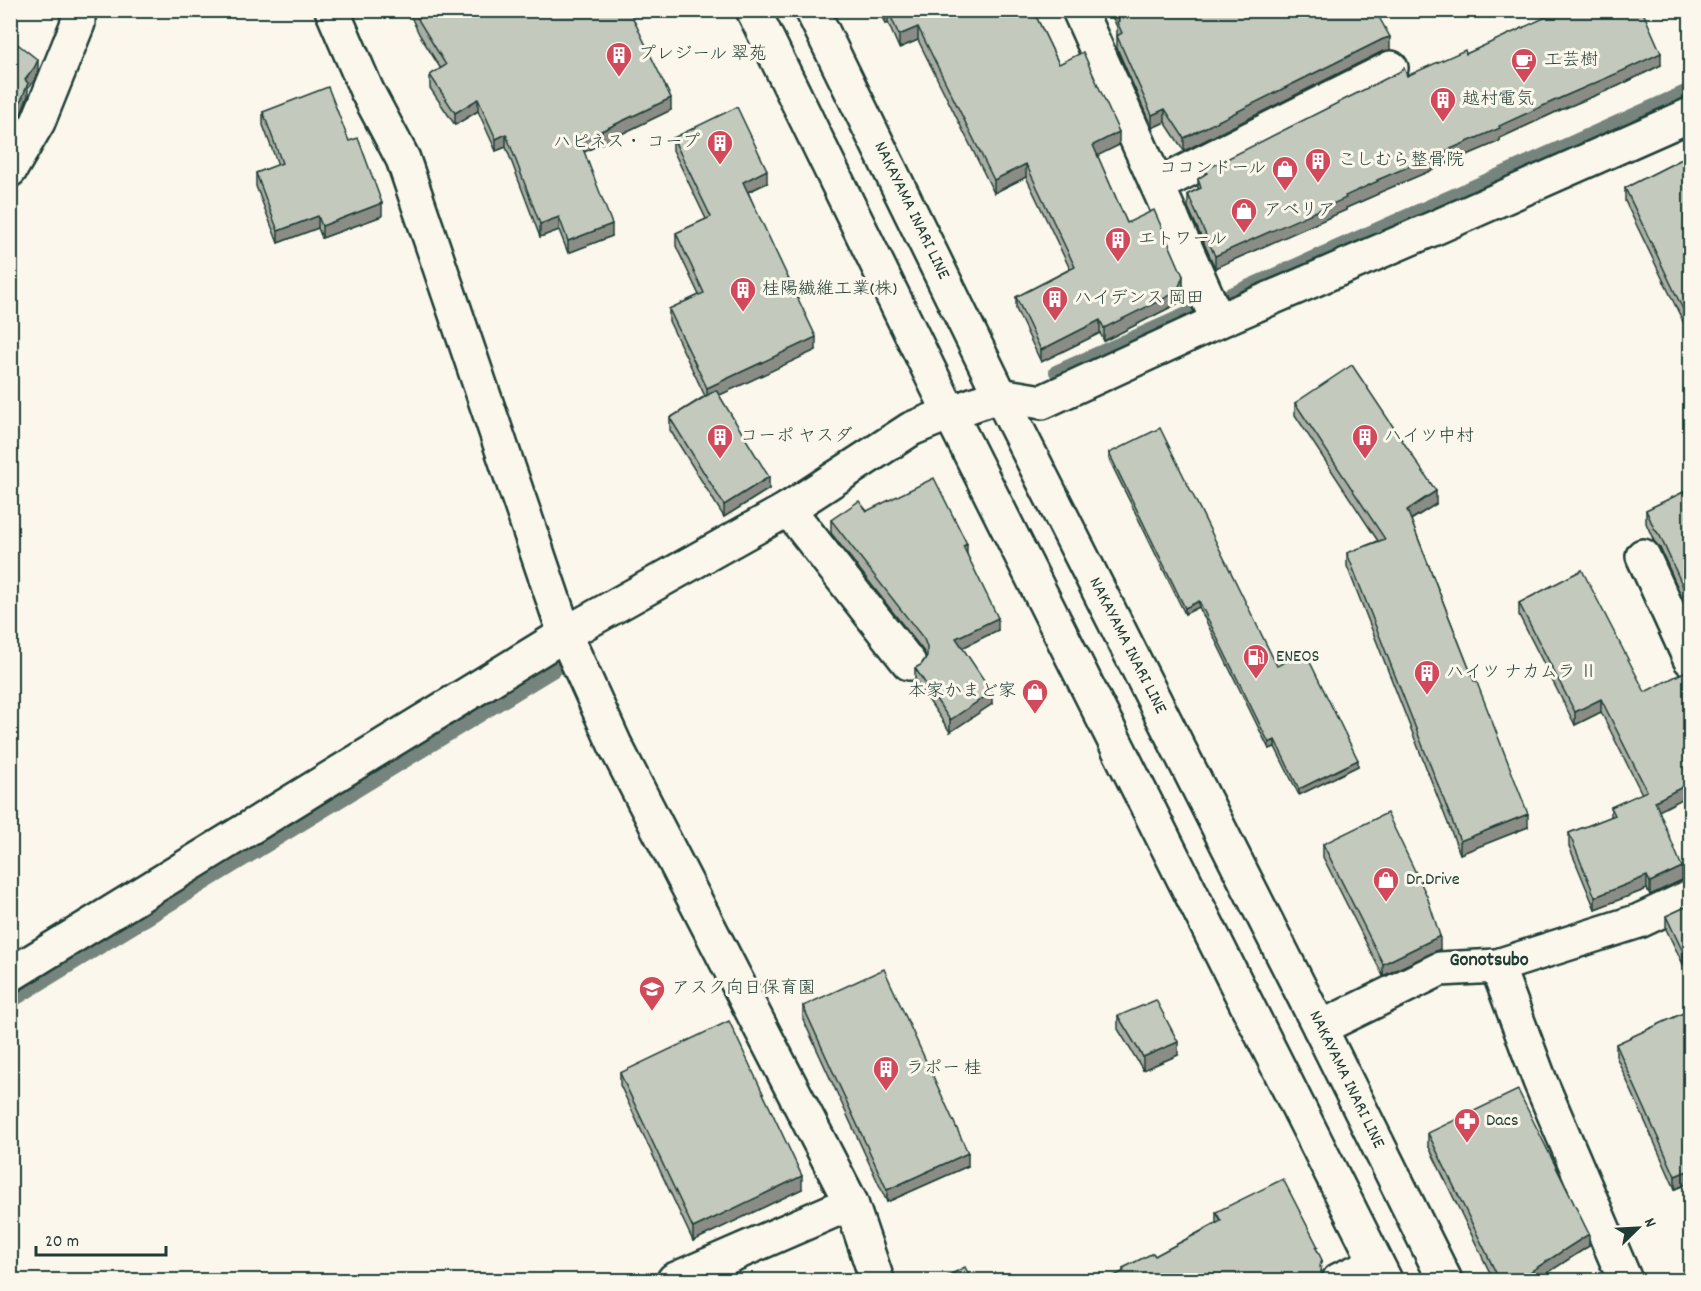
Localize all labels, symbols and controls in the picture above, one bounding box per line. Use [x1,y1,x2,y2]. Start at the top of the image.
building icon: プレジール 翠苑 [604,40,634,78]
place label: プレジール 翠苑 [638,43,767,68]
cafe icon: 工芸樹 [1509,46,1539,84]
place label: 工芸樹 [1544,49,1598,74]
building icon: 越村電気 [1428,85,1458,123]
place label: 越村電気 [1462,88,1534,113]
building icon: ハピネス・ コープ [705,128,735,166]
place label: ハピネス・ コープ [553,131,700,156]
street label: NAKAYAMA INARI LINE [867,138,955,284]
building icon: こしむら整骨院 [1303,146,1333,184]
place label: こしむら整骨院 [1338,149,1464,174]
shop icon: ココンドール [1270,154,1300,192]
place label: ココンドール [1159,157,1266,182]
shop icon: アベリア [1229,196,1259,234]
place label: アベリア [1264,199,1336,224]
building icon: エトワール [1103,225,1133,263]
place label: エトワール [1138,228,1227,253]
building icon: 桂陽繊維工業(株) [728,275,758,313]
place label: 桂陽繊維工業(株) [762,278,897,303]
building icon: ハイデンス 岡田 [1040,284,1070,322]
place label: ハイデンス 岡田 [1074,287,1204,312]
building icon: コーポ ヤスダ [705,422,735,460]
building icon: ハイツ中村 [1350,422,1380,460]
place label: コーポ ヤスダ [740,425,852,450]
place label: ハイツ中村 [1384,425,1474,450]
street label: NAKAYAMA INARI LINE [1082,573,1172,719]
fuel station icon: ENEOS [1241,642,1271,680]
place label: ENEOS [1276,645,1320,670]
building icon: ハイツ ナカムラ Ⅱ [1412,658,1442,696]
place label: ハイツ ナカムラ Ⅱ [1446,661,1598,686]
shop icon: 本家かまど家 [1020,677,1050,715]
place label: 本家かまど家 [908,680,1016,705]
shop icon: Dr.Drive [1371,865,1401,903]
place label: Dr.Drive [1406,868,1460,893]
district label: Gonotsubo [1449,947,1529,975]
school or university icon: アスク向日保育園 [637,974,667,1012]
place label: アスク向日保育園 [672,977,816,1002]
street label: NAKAYAMA INARI LINE [1302,1007,1390,1153]
building icon: ラポー 桂 [871,1054,901,1092]
place label: ラポー 桂 [906,1057,982,1082]
pharmacy icon: Dacs [1452,1106,1482,1144]
place label: Dacs [1486,1109,1519,1134]
north arrow [1608,1198,1668,1258]
text: N [1637,1215,1662,1231]
scale bar [36,1219,166,1257]
text: 20 m [45,1230,79,1255]

